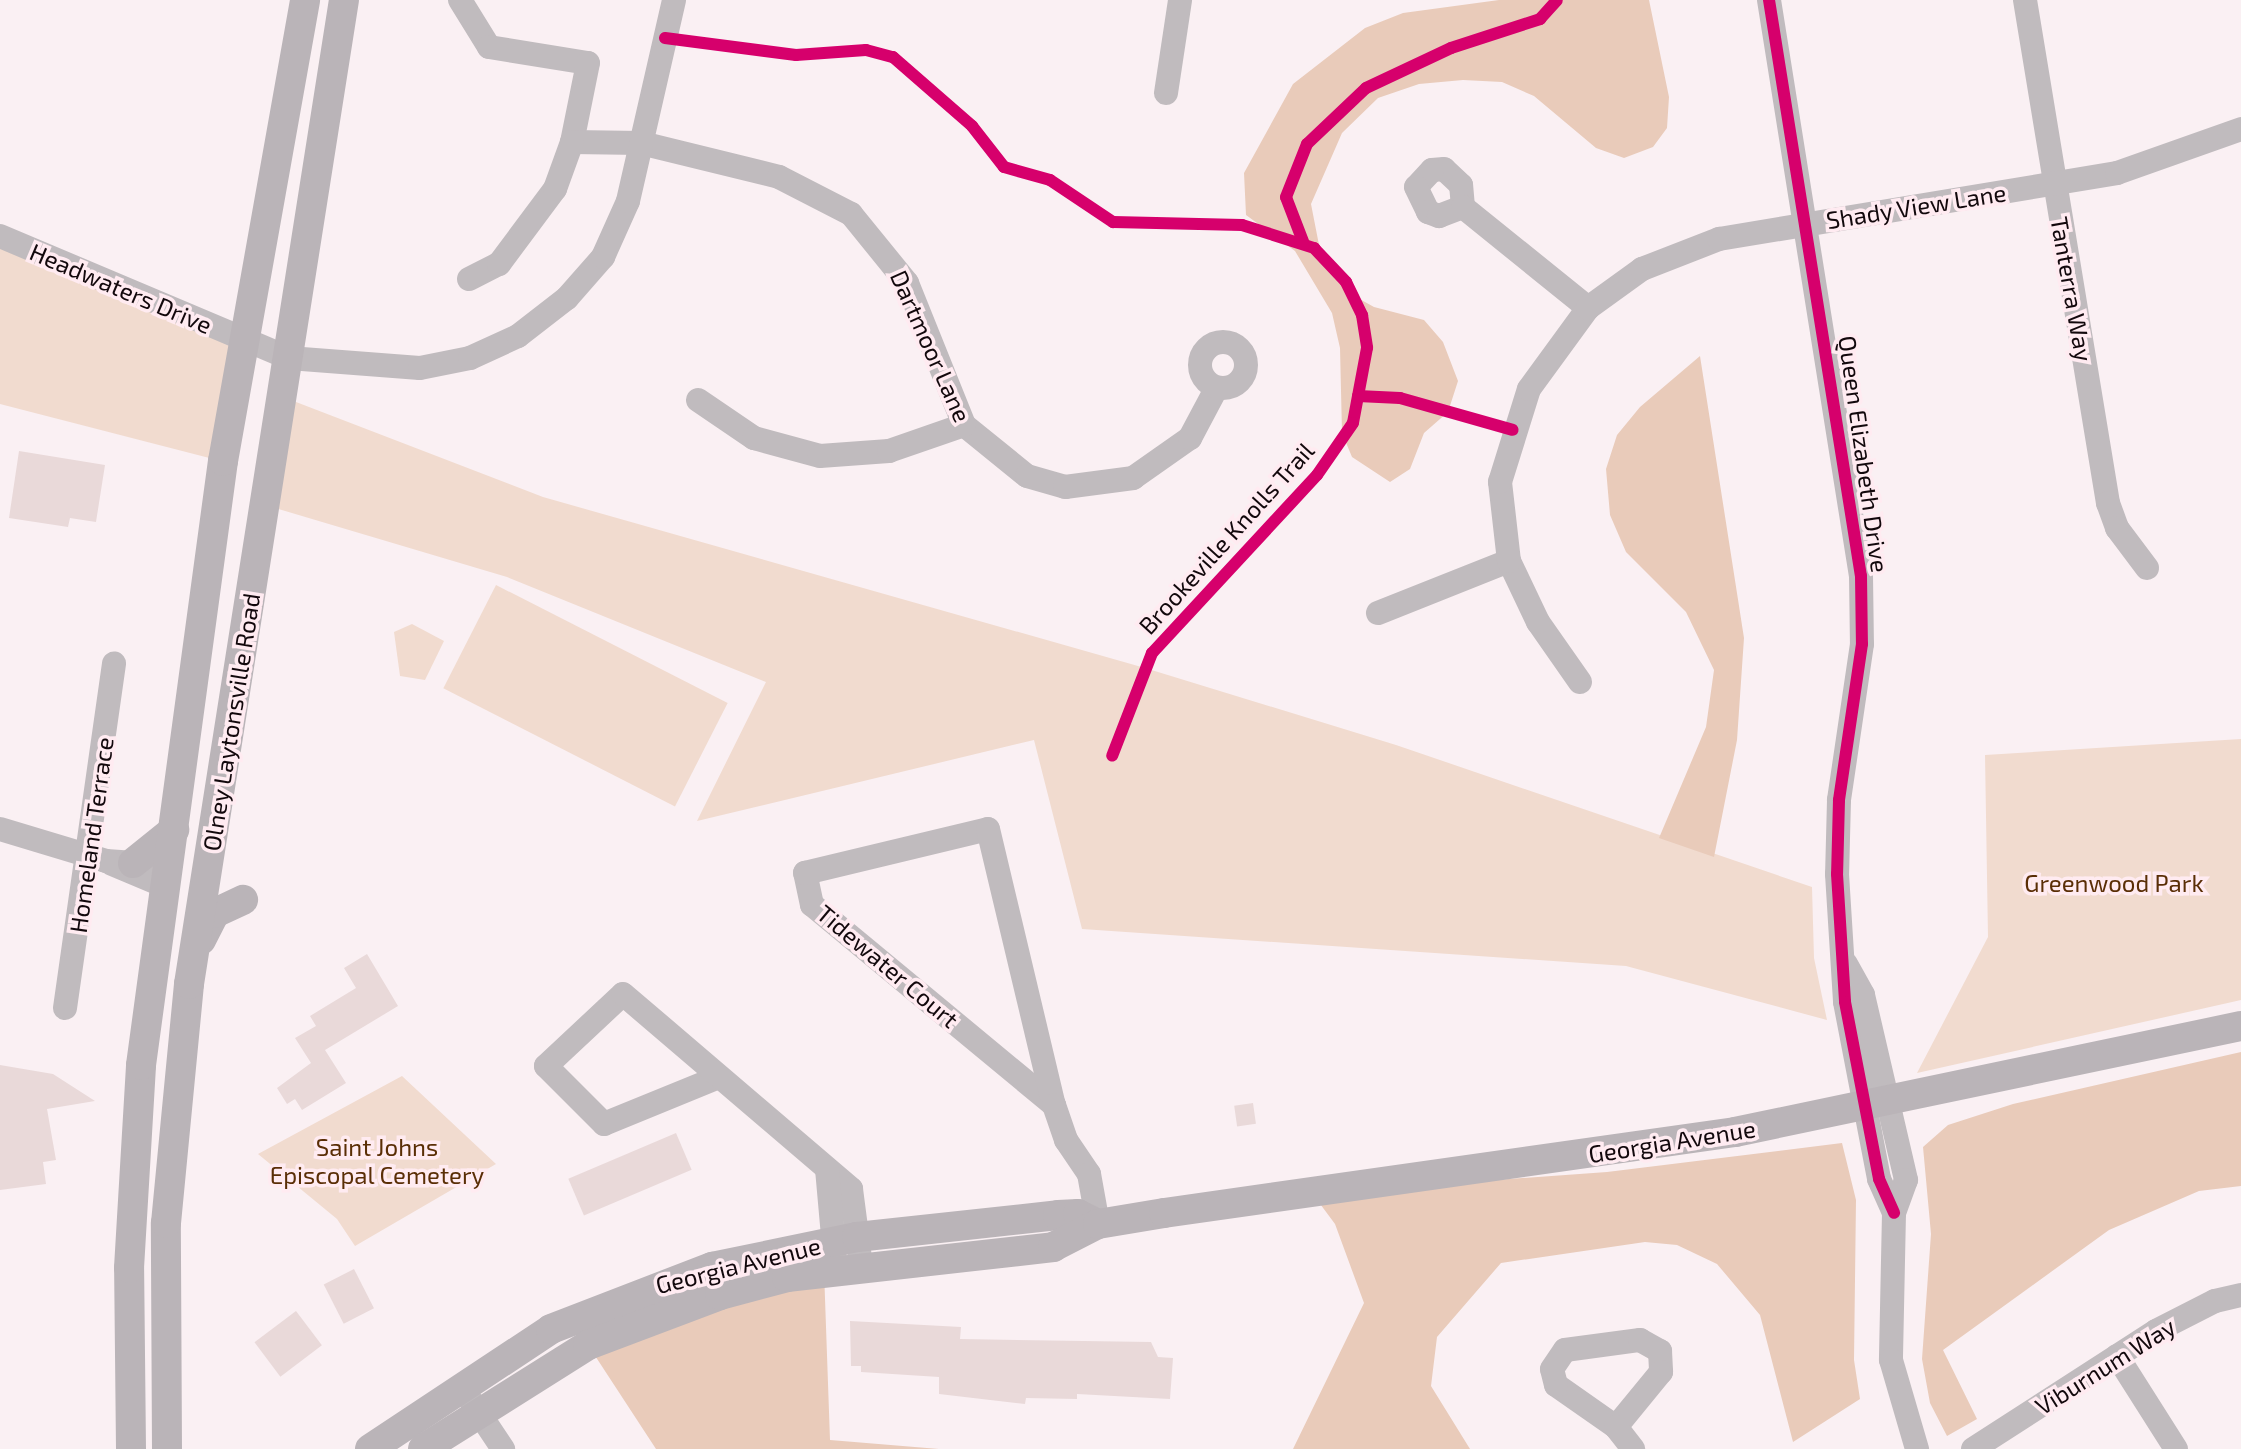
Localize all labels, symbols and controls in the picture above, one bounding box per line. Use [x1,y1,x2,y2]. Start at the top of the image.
street label: Shady View Lane [1823,177,2009,235]
street label: Tanterra Way [2045,214,2099,364]
street label: Headwaters Drive [26,237,216,339]
street label: Dartmoor Lane [885,265,977,427]
street label: Queen Elizabeth Drive [1833,334,1895,574]
street label: Brookeville Knolls Trail [1132,436,1320,640]
street label: Olney Laytonsville Road [196,591,266,853]
street label: Homeland Terrace [63,735,119,935]
park label: Greenwood Park [2024,869,2204,897]
street label: Tidewater Court [811,898,965,1034]
street label: Georgia Avenue [1586,1114,1758,1168]
park label: Saint Johns Episcopal Cemetery [269,1133,485,1189]
street label: Georgia Avenue [652,1231,824,1299]
street label: Viburnum Way [2030,1311,2180,1421]

